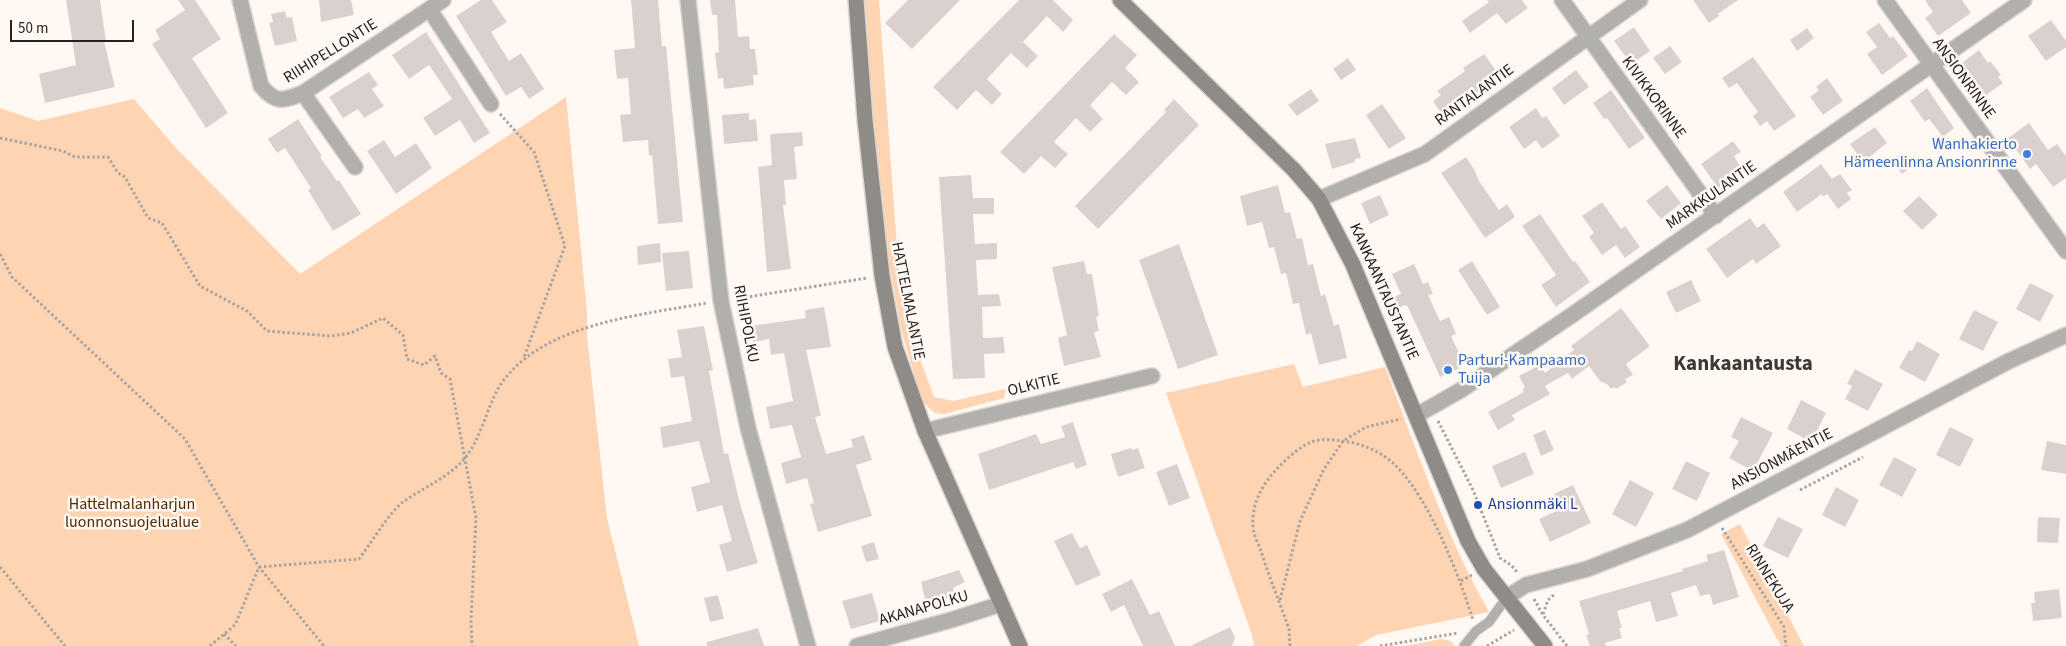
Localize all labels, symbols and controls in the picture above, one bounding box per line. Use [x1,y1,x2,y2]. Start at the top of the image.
scale bar [12,10,136,42]
street label: RIIHIPELLONTIE [281,16,381,88]
text: 50 m [18,18,48,39]
street label: ANSIONRINNE [1927,35,1999,123]
street label: KIVIKKORINNE [1617,53,1689,143]
street label: RANTALANTIE [1432,61,1518,131]
place label: Wanhakierto Hämeenlinna Ansionrinne [1843,135,2017,173]
marker: Wanhakierto Hämeenlinna Ansionrinne [2021,148,2033,160]
street label: MARKKULANTIE [1663,158,1761,234]
street label: KANKAANTAUSTANTIE [1344,221,1422,363]
street label: HATTELMALANTIE [886,240,928,362]
street label: RIIHIPOLKU [728,283,762,365]
place label: Parturi-Kampaamo Tuija [1458,351,1586,389]
district label: Kankaantausta [1673,352,1813,378]
marker: Parturi-Kampaamo Tuija [1442,364,1454,376]
street label: OLKITIE [1006,370,1062,402]
street label: ANSIONMÄENTIE [1728,425,1836,495]
park label: Hattelmalanharjun luonnonsuojelualue [65,495,199,533]
place label: Ansionmäki L [1488,495,1578,515]
marker: Ansionmäki L [1472,499,1484,511]
street label: RINNEKUJA [1740,541,1798,617]
street label: AKANAPOLKU [877,587,971,631]

